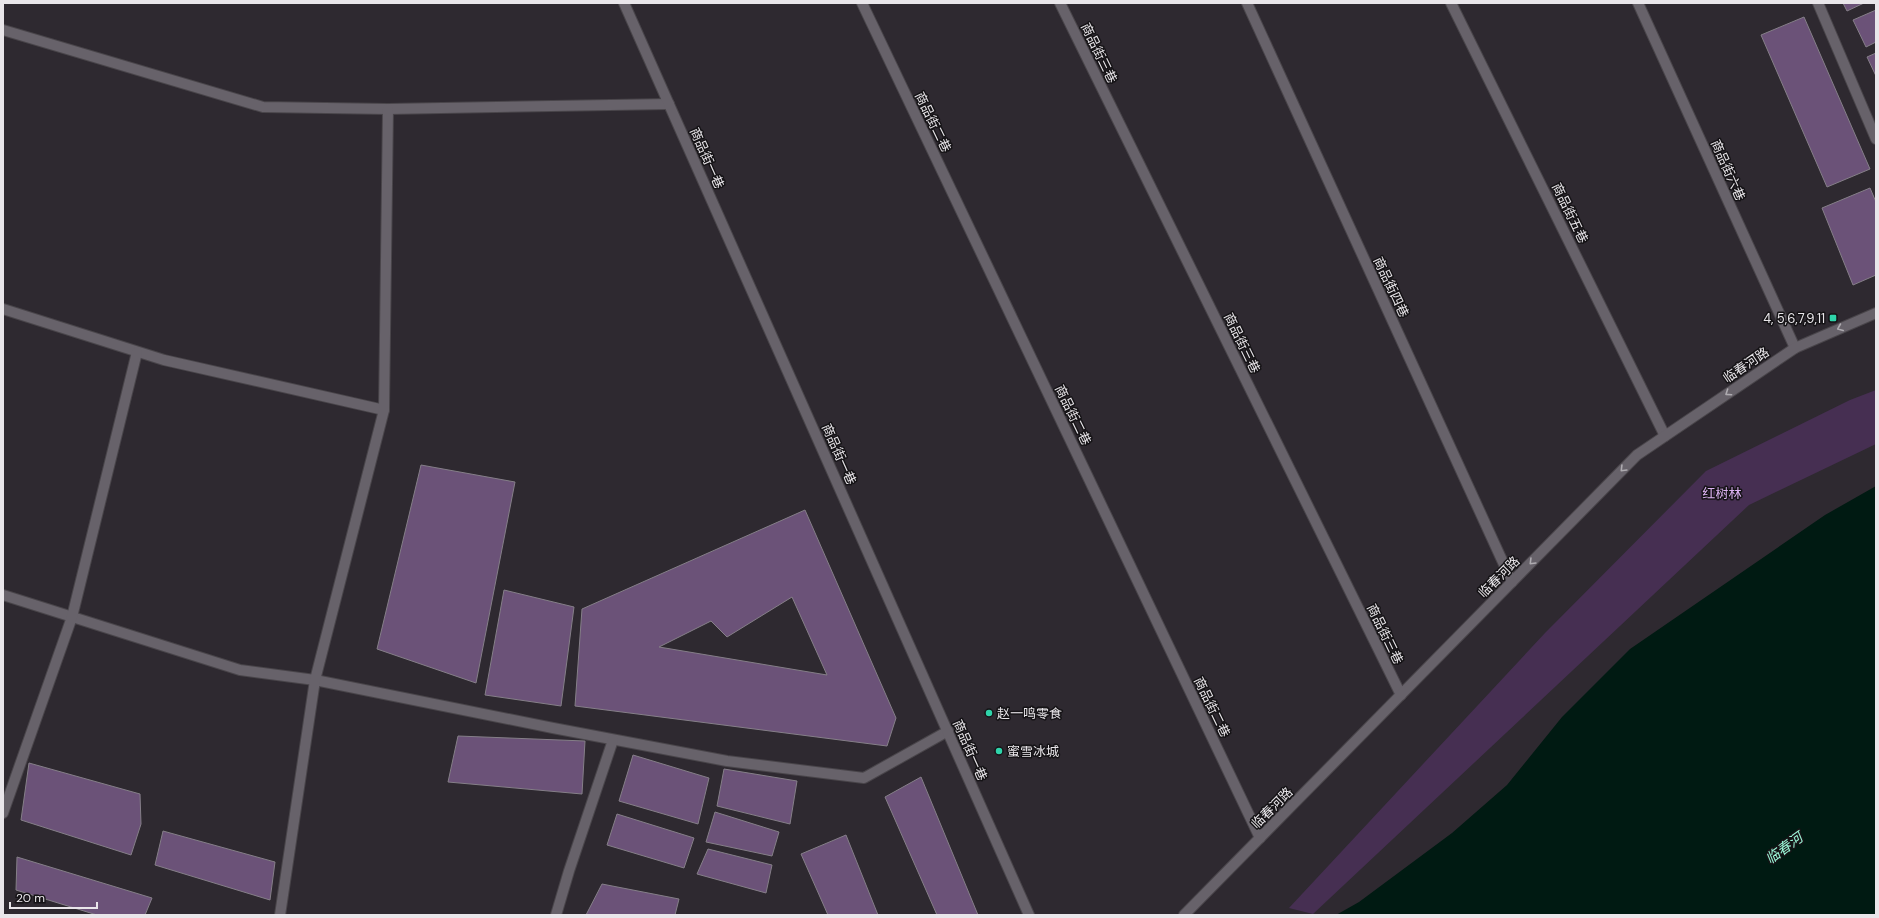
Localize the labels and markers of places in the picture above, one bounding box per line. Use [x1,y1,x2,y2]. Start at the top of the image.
place label: 4, 5,6,7,9,11 [1763,310,1825,327]
marker: 4, 5,6,7,9,11 [1828,313,1838,323]
place label: 赵一鸣零食 [997,705,1062,722]
marker: 赵一鸣零食 [984,708,994,718]
place label: 蜜雪冰城 [1007,743,1059,760]
marker: 蜜雪冰城 [994,746,1004,756]

